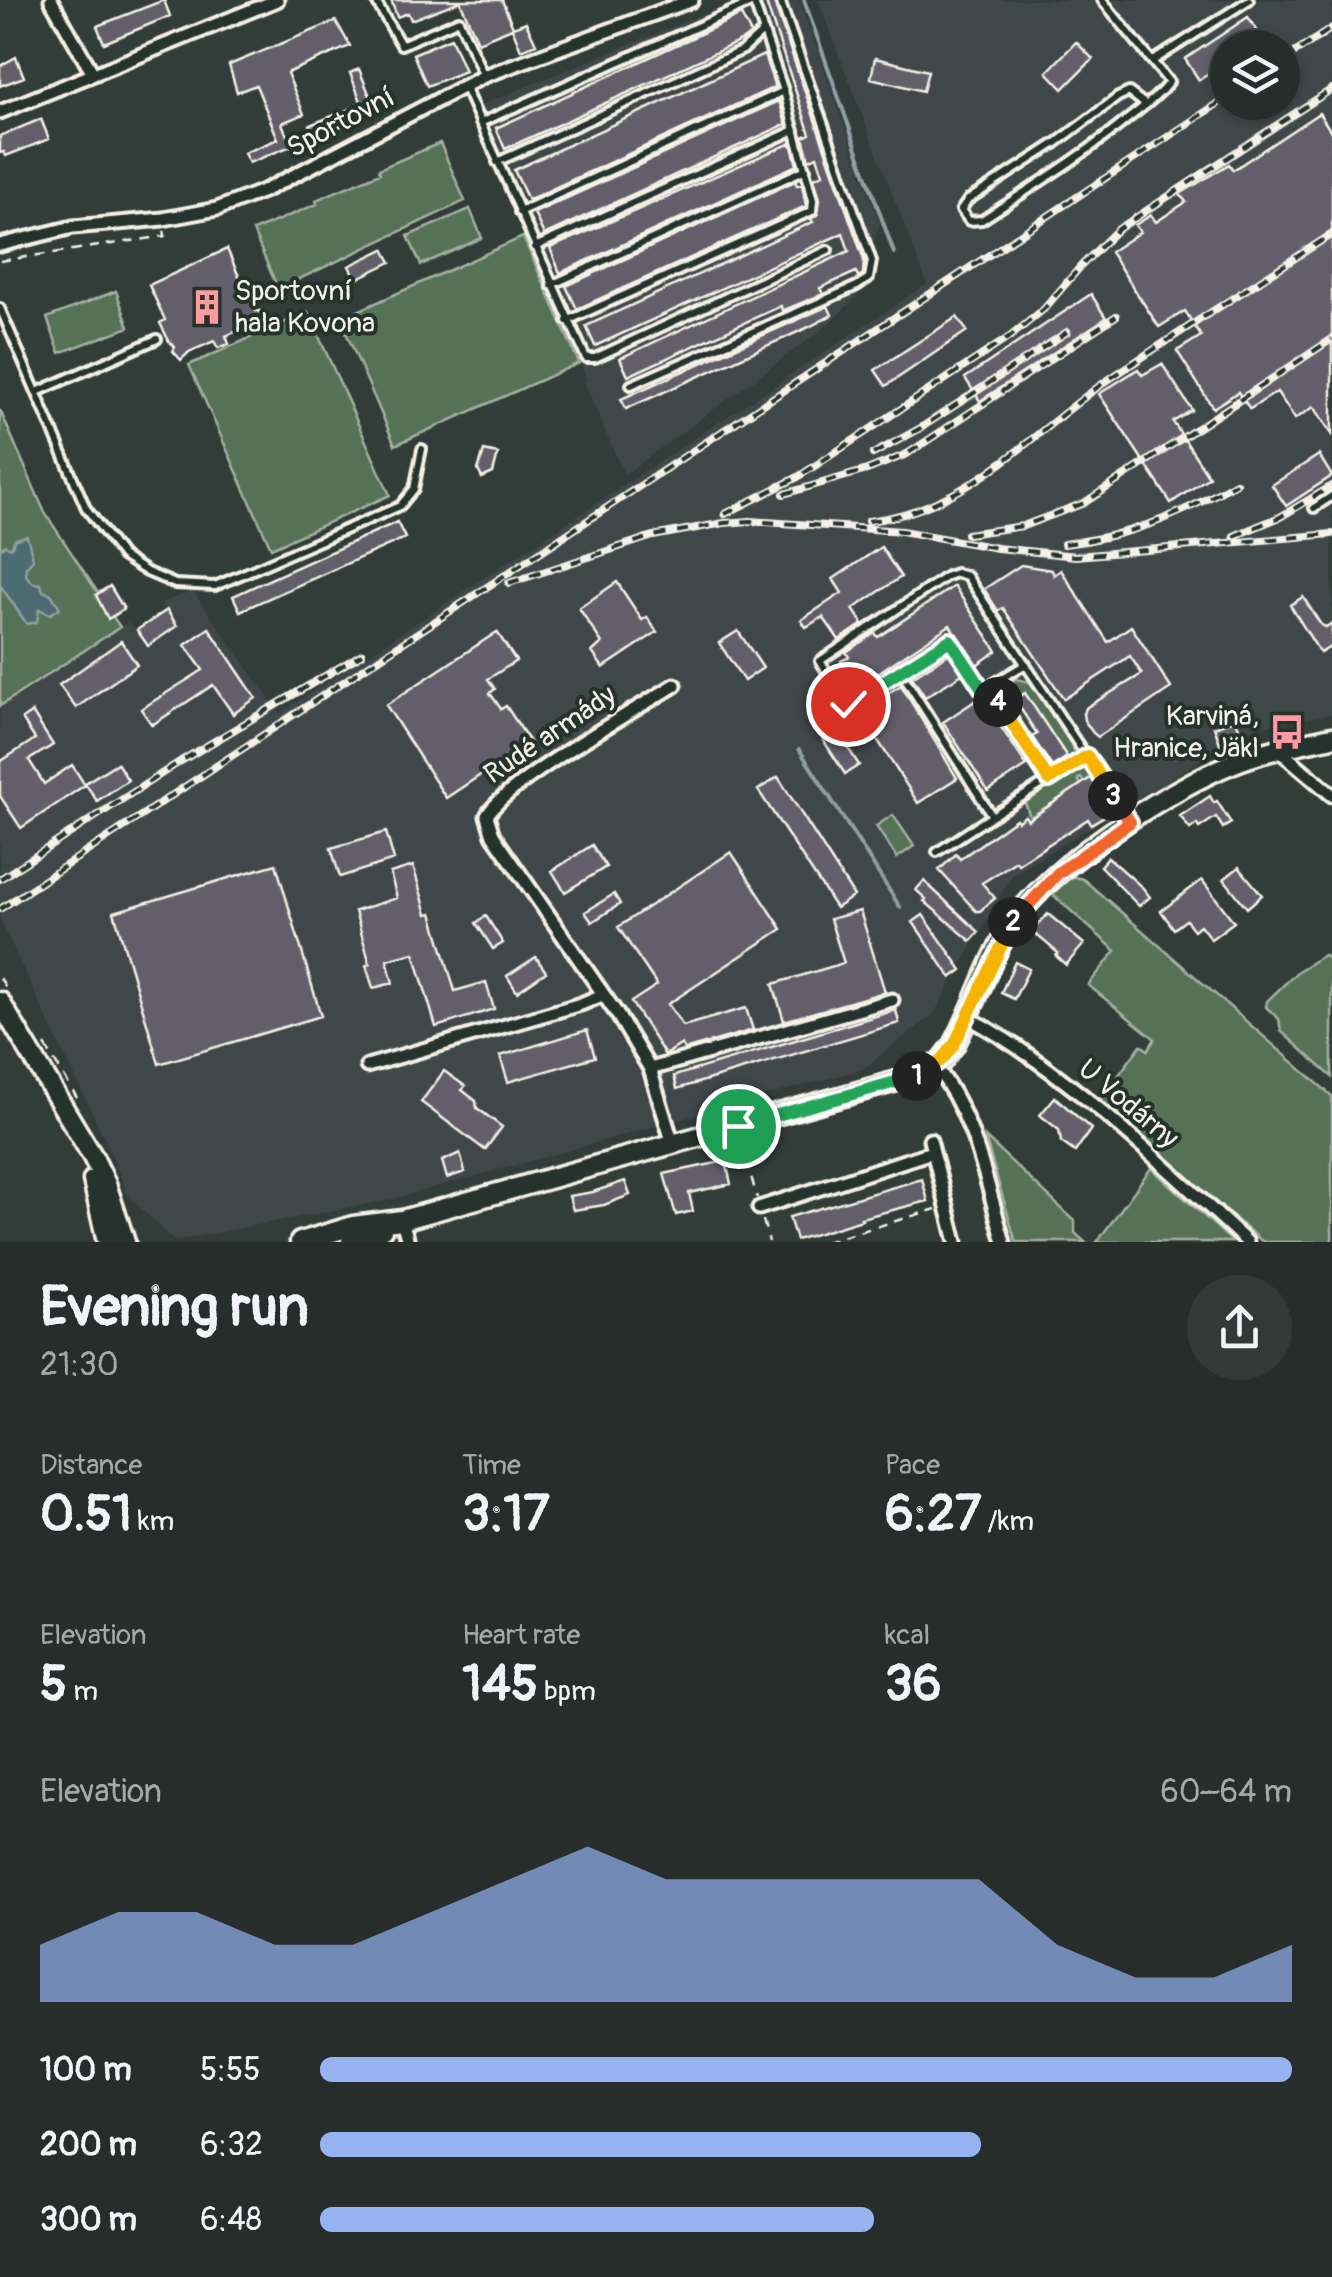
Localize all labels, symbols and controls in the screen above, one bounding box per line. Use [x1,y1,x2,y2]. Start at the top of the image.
map controls [1210,30,1300,120]
button: layers [1210,30,1300,120]
street label: Sportovní [281,80,401,166]
place label: Sportovní hala Kovona [235,274,375,341]
building icon: Sportovní hala Kovona [188,288,226,326]
pin [806,662,891,747]
icon: check [821,677,876,732]
pin: 4 [973,677,1023,727]
street label: Rudé armády [477,678,623,792]
text: 4 [990,684,1006,719]
place label: Karviná, Hranice, Jäkl [1113,699,1259,766]
bus stop icon: Karviná, Hranice, Jäkl [1268,713,1306,751]
pin: 3 [1088,771,1138,821]
text: 3 [1105,778,1121,813]
pin: 2 [988,897,1038,947]
text: 2 [1005,904,1021,939]
pin: 1 [892,1051,942,1101]
street label: U Vodárny [1071,1052,1185,1156]
text: 1 [912,1058,922,1093]
pin [696,1084,781,1169]
icon: arrive [711,1099,766,1154]
text: Evening run [40,1273,309,1342]
button: share [1187,1275,1292,1380]
text: 21:30 [40,1345,119,1385]
text: Distance [40,1448,142,1483]
text: Time [462,1448,521,1483]
text: Pace [885,1448,940,1483]
text: 0.51 [40,1483,132,1546]
text: 3:17 [462,1483,550,1546]
text: 6:27 [885,1483,982,1546]
text: km [132,1504,174,1539]
text: /km [982,1504,1034,1539]
text: Elevation [40,1618,147,1653]
text: Heart rate [462,1618,580,1653]
text: kcal [885,1618,930,1653]
text: 5 [40,1653,67,1716]
text: 145 [462,1653,538,1716]
text: 36 [885,1653,942,1716]
text: m [67,1674,98,1709]
text: bpm [538,1674,596,1709]
text: Elevation [40,1772,162,1812]
text: 60–64 m [1160,1772,1292,1812]
text: 100 m [40,2050,132,2090]
text: 5:55 [200,2050,261,2090]
text: 200 m [40,2125,137,2165]
text: 6:32 [200,2125,263,2165]
text: 300 m [40,2200,137,2240]
text: 6:48 [200,2200,262,2240]

